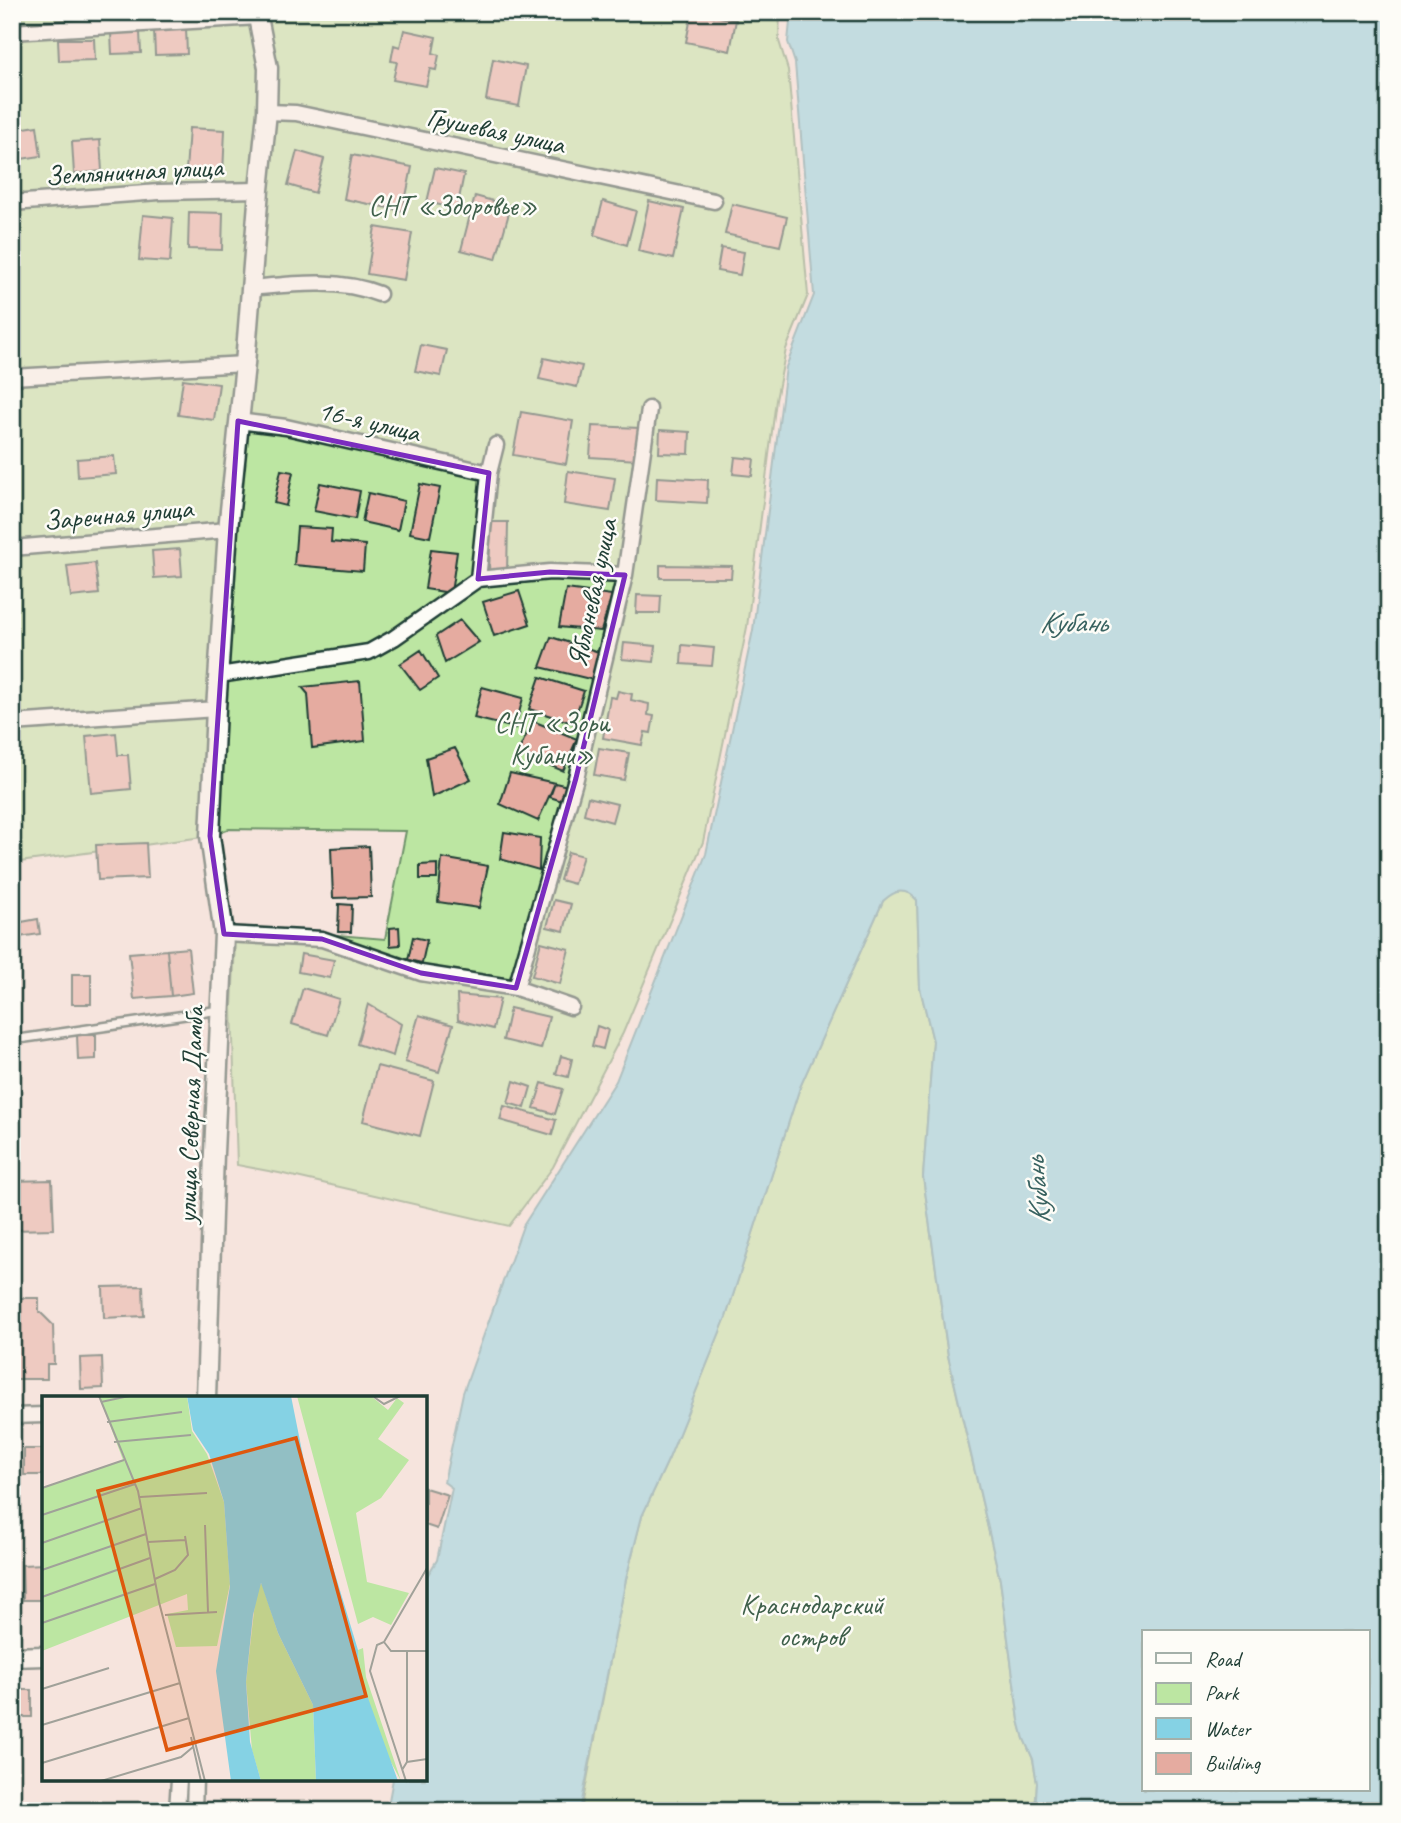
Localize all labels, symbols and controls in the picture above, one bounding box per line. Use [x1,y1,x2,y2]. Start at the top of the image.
street label: Грушевая улица [424,98,570,162]
street label: Земляничная улица [44,149,225,193]
park label: СНТ «Здоровье» [368,188,538,223]
street label: 16-я улица [315,392,425,450]
street label: Заречная улица [42,490,196,538]
street label: Яблоневая улица [559,514,625,670]
water label: Кубань [1040,603,1110,641]
park label: СНТ «Зори Кубани» [495,705,611,772]
street label: улица Северная Дамба [169,1003,211,1226]
water label: Кубань [1015,1152,1059,1226]
inset map [42,1396,427,1781]
park label: Краснодарский остров [740,1587,885,1654]
legend [1142,1630,1370,1792]
text: Road [1205,1646,1244,1672]
text: Park [1205,1680,1240,1706]
text: Water [1205,1716,1252,1742]
text: Building [1205,1750,1262,1776]

